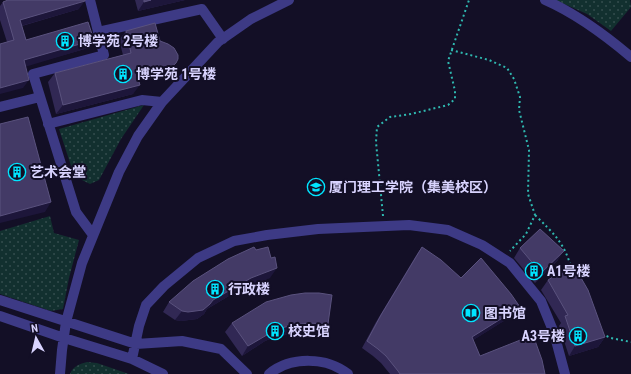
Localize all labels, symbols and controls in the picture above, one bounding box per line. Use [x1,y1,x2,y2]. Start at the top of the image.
building icon: 博学苑 2号楼 [55,31,75,51]
place label: 博学苑 2号楼 [78,33,158,49]
building icon: 博学苑 1号楼 [113,64,133,84]
place label: 博学苑 1号楼 [136,66,216,82]
building icon: 艺术会堂 [7,162,27,182]
place label: 艺术会堂 [30,164,86,180]
school or university icon: 厦门理工学院（集美校区） [306,177,326,197]
place label: 厦门理工学院（集美校区） [329,179,497,195]
building icon: A1号楼 [524,261,544,281]
place label: A1号楼 [547,263,590,279]
building icon: 行政楼 [205,279,225,299]
place label: 行政楼 [228,281,270,297]
library icon: 图书馆 [461,303,481,323]
place label: 图书馆 [484,305,526,321]
north arrow [16,318,56,358]
building icon: 校史馆 [265,321,285,341]
text: N [30,322,39,335]
place label: 校史馆 [288,323,330,339]
building icon: A3号楼 [568,326,588,346]
place label: A3号楼 [522,328,565,344]

